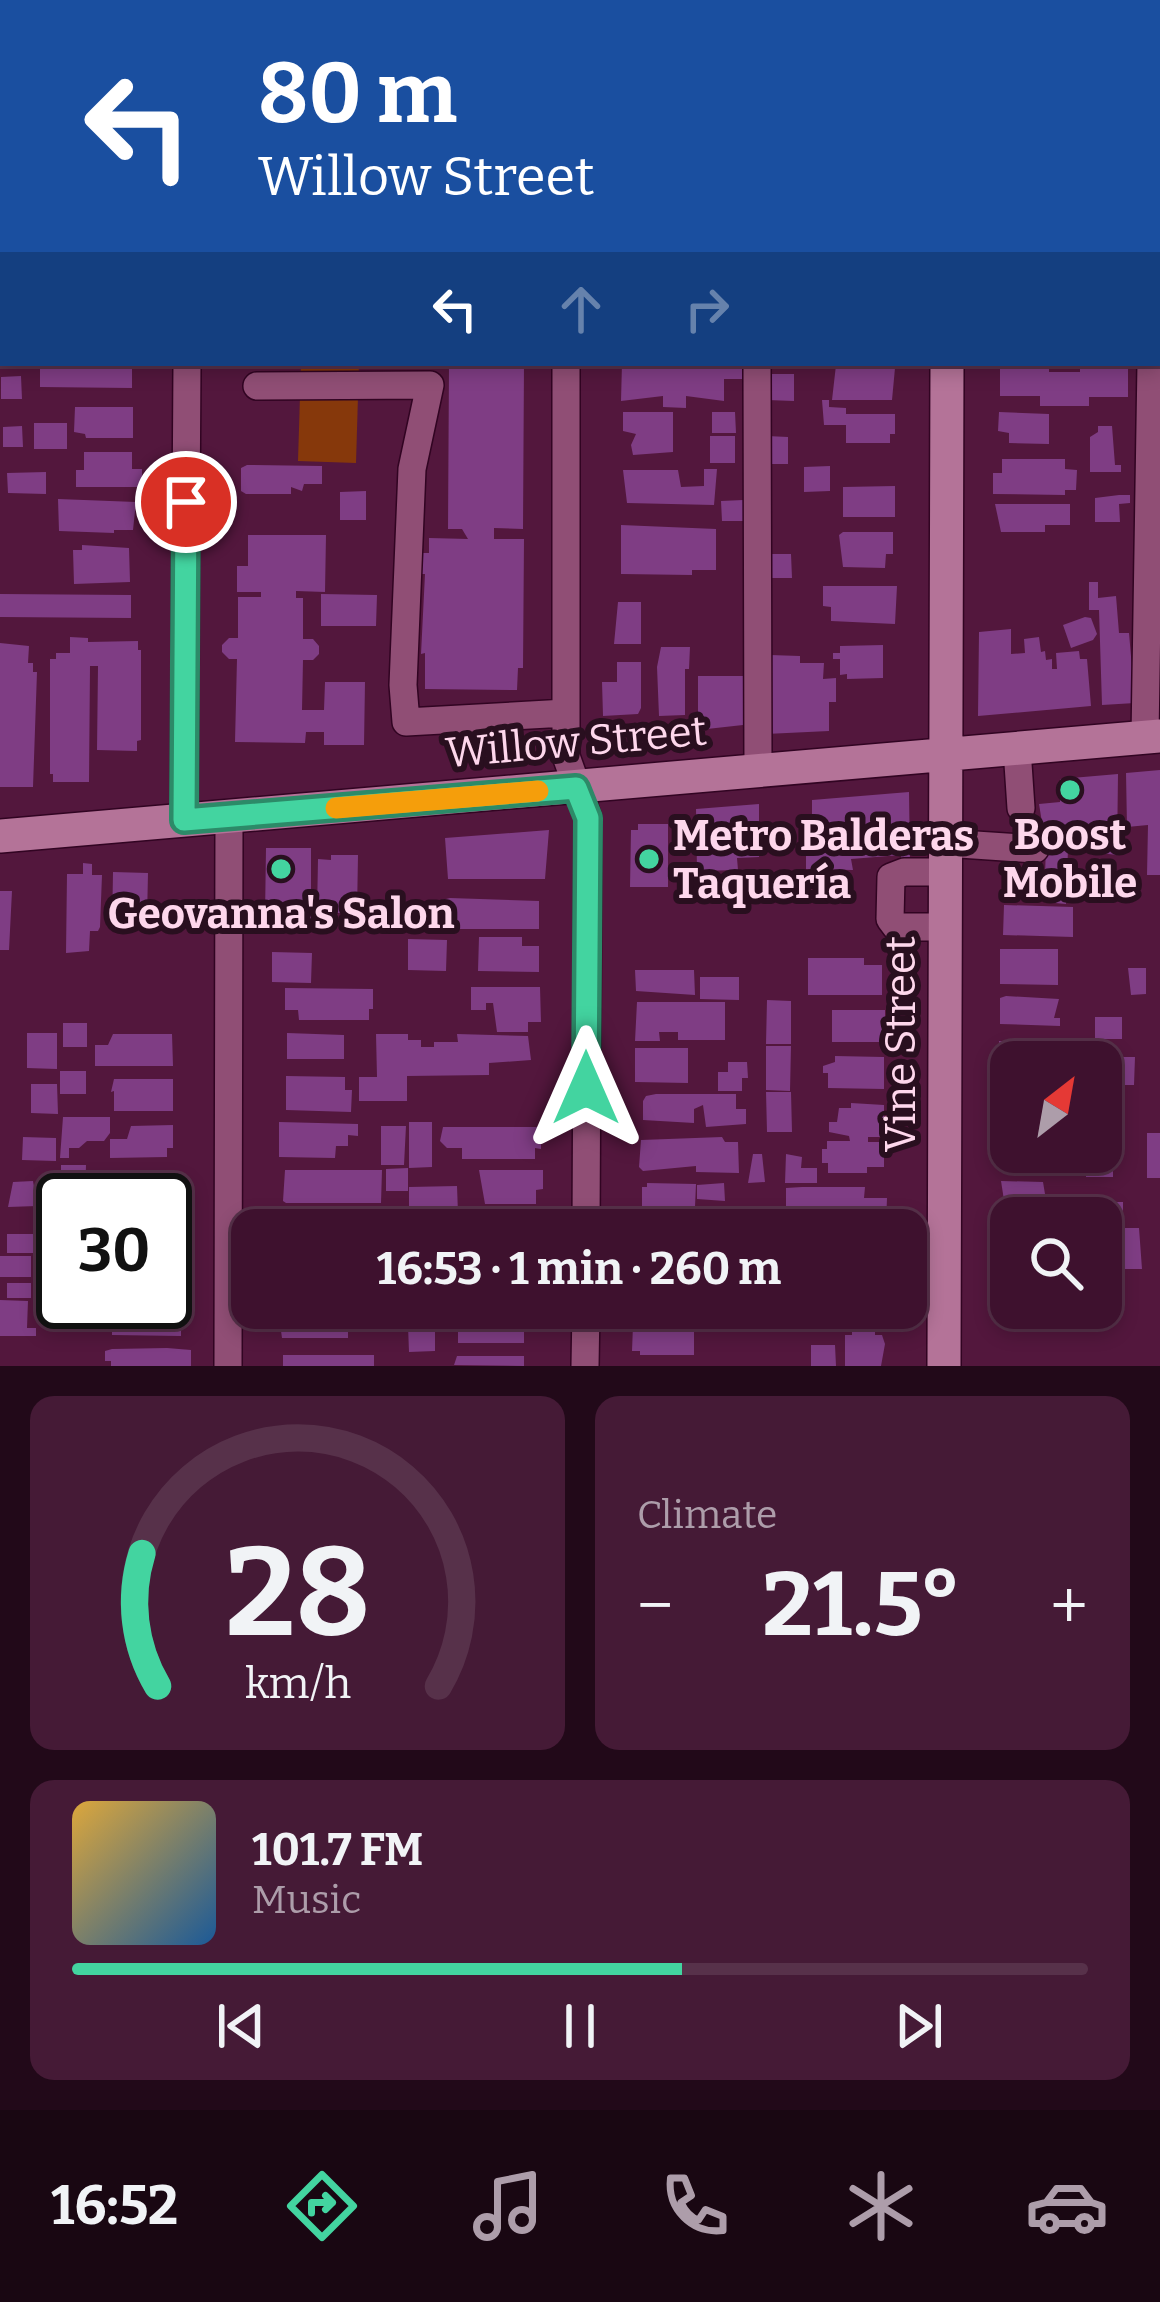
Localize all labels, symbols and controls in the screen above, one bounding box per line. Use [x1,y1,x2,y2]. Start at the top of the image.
text: 80 m [258,43,457,144]
icon: left [60,48,216,204]
text: Willow Street [258,145,595,209]
icon: left [422,276,488,342]
icon: ahead [548,276,614,342]
icon: right [674,276,740,342]
pin [135,451,237,553]
icon: arrive [153,469,219,535]
street label: Willow Street [444,706,709,778]
marker: Boost Mobile [1057,777,1083,803]
place label: Boost Mobile [1003,810,1137,908]
place label: Metro Balderas Taquería [673,811,974,909]
marker: Metro Balderas Taquería [636,846,662,872]
marker: Geovanna's Salon [268,856,294,882]
place label: Geovanna's Salon [108,889,455,939]
street label: Vine Street [876,936,926,1152]
position arrow [523,1025,649,1151]
north arrow [990,1041,1122,1173]
map controls [990,1041,1122,1329]
speed limit sign: 30 [36,1173,192,1329]
button: search [990,1197,1122,1329]
text: 16:53 · 1 min · 260 m [377,1242,781,1296]
text: Climate [637,1492,777,1538]
text: 28 [225,1518,370,1668]
text: 21.5° [762,1551,961,1659]
text: − [637,1566,673,1645]
text: + [1050,1566,1088,1645]
text: km/h [244,1658,351,1709]
text: 101.7 FM [252,1823,423,1877]
text: Music [252,1877,361,1923]
icon: previous [208,1993,274,2059]
icon: pause [547,1993,613,2059]
icon: next [886,1993,952,2059]
icon: directions [280,2164,364,2248]
icon: music [466,2164,550,2248]
icon: phone [653,2164,737,2248]
icon: climate [839,2164,923,2248]
icon: car [1025,2164,1109,2248]
text: 16:52 [51,2174,178,2238]

